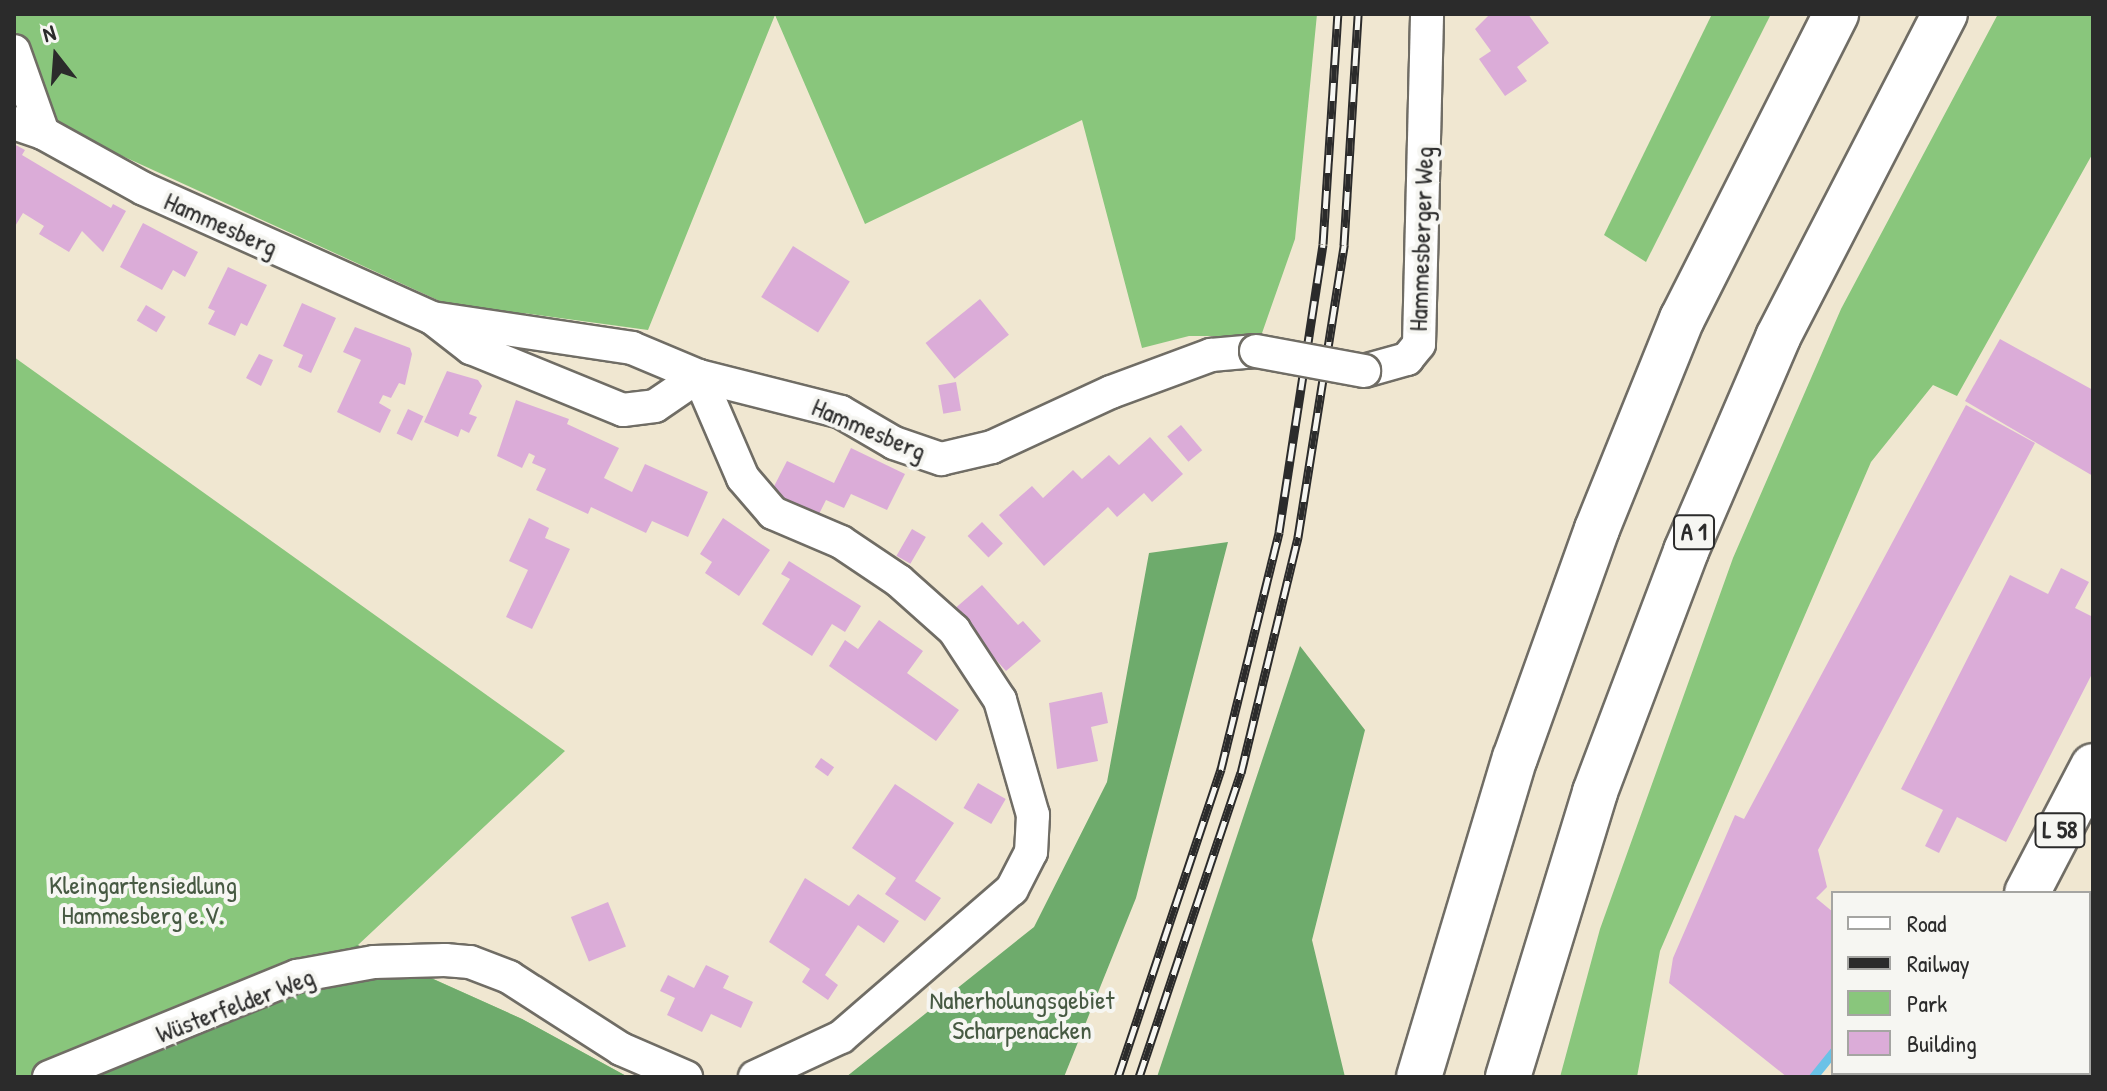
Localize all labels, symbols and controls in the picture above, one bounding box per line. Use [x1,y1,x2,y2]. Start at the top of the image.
north arrow [16,16,96,96]
text: N [39,17,59,49]
street label: Hammesberger Weg [1402,146,1440,332]
street label: Hammesberg [160,185,282,263]
street label: Hammesberg [807,391,931,467]
road number: A 1 [1672,512,1716,552]
road number: L 58 [2034,810,2086,850]
park label: Kleingartensiedlung Hammesberg e.V. [49,869,237,930]
legend [1831,891,2091,1075]
text: Road [1907,907,1946,939]
text: Railway [1907,947,1970,979]
street label: Wüsterfelder Weg [152,961,318,1049]
park label: Naherholungsgebiet Scharpenacken [929,984,1115,1046]
text: Park [1907,987,1947,1019]
text: Building [1907,1027,1977,1059]

